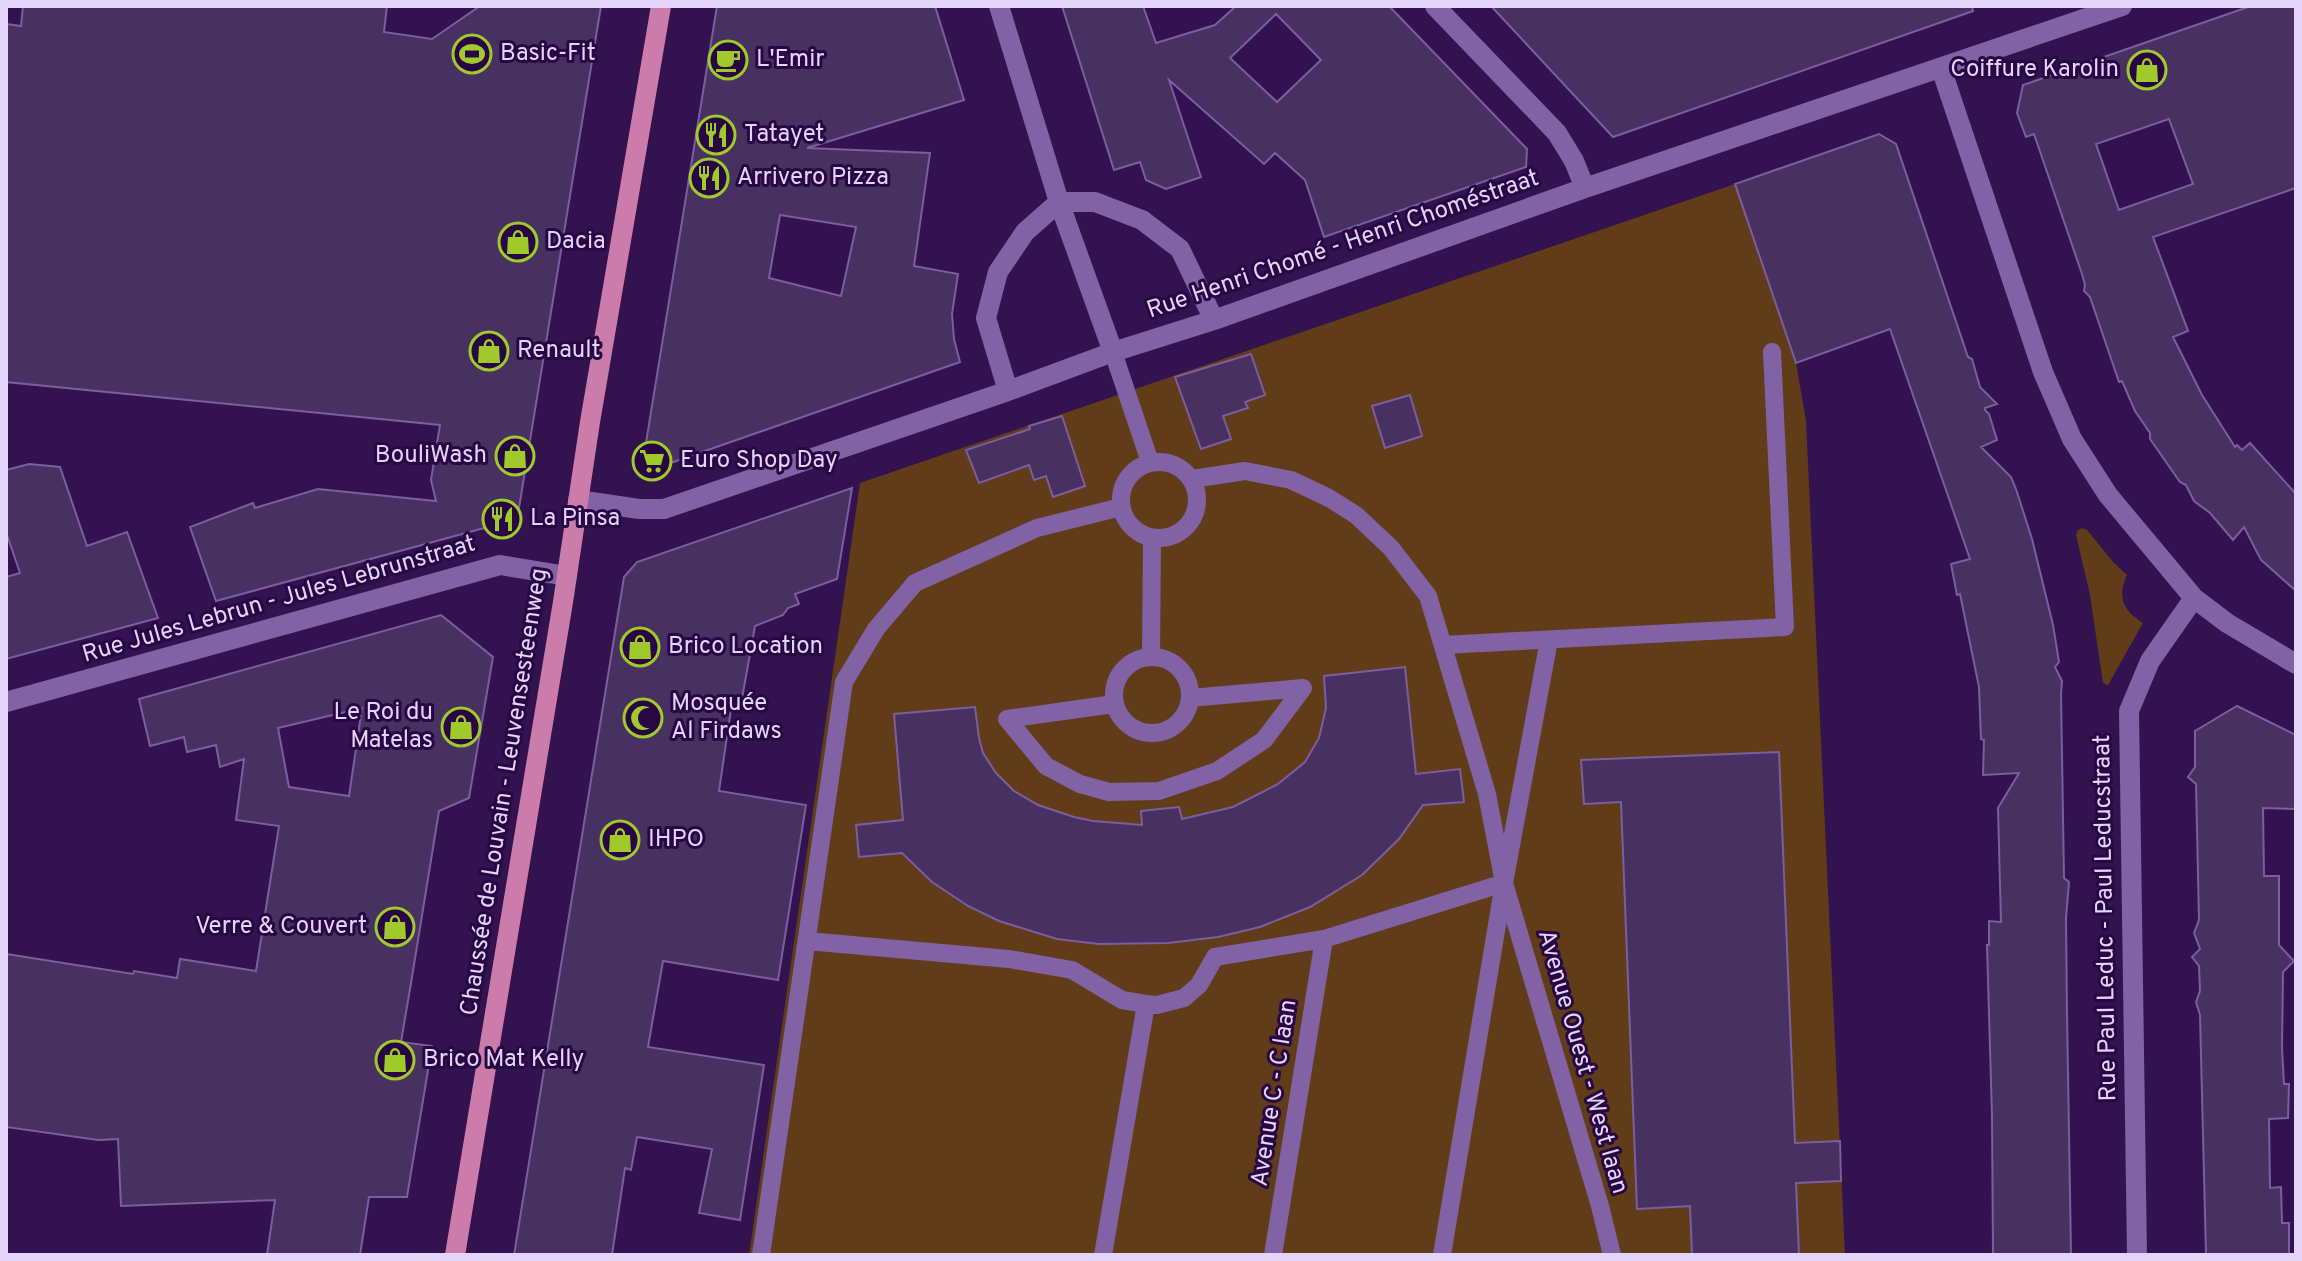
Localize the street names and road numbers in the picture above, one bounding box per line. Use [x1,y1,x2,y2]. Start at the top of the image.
street label: Rue Henri Chomé - Henri Choméstraat [1143,164,1543,326]
street label: Rue Jules Lebrun - Jules Lebrunstraat [79,529,479,671]
street label: Chaussée de Louvain - Leuvensesteenweg [455,566,555,1018]
street label: Rue Paul Leduc - Paul Leducstraat [2088,734,2124,1102]
street label: Avenue Ouest - West laan [1530,926,1634,1198]
street label: Avenue C - C laan [1245,997,1305,1189]

